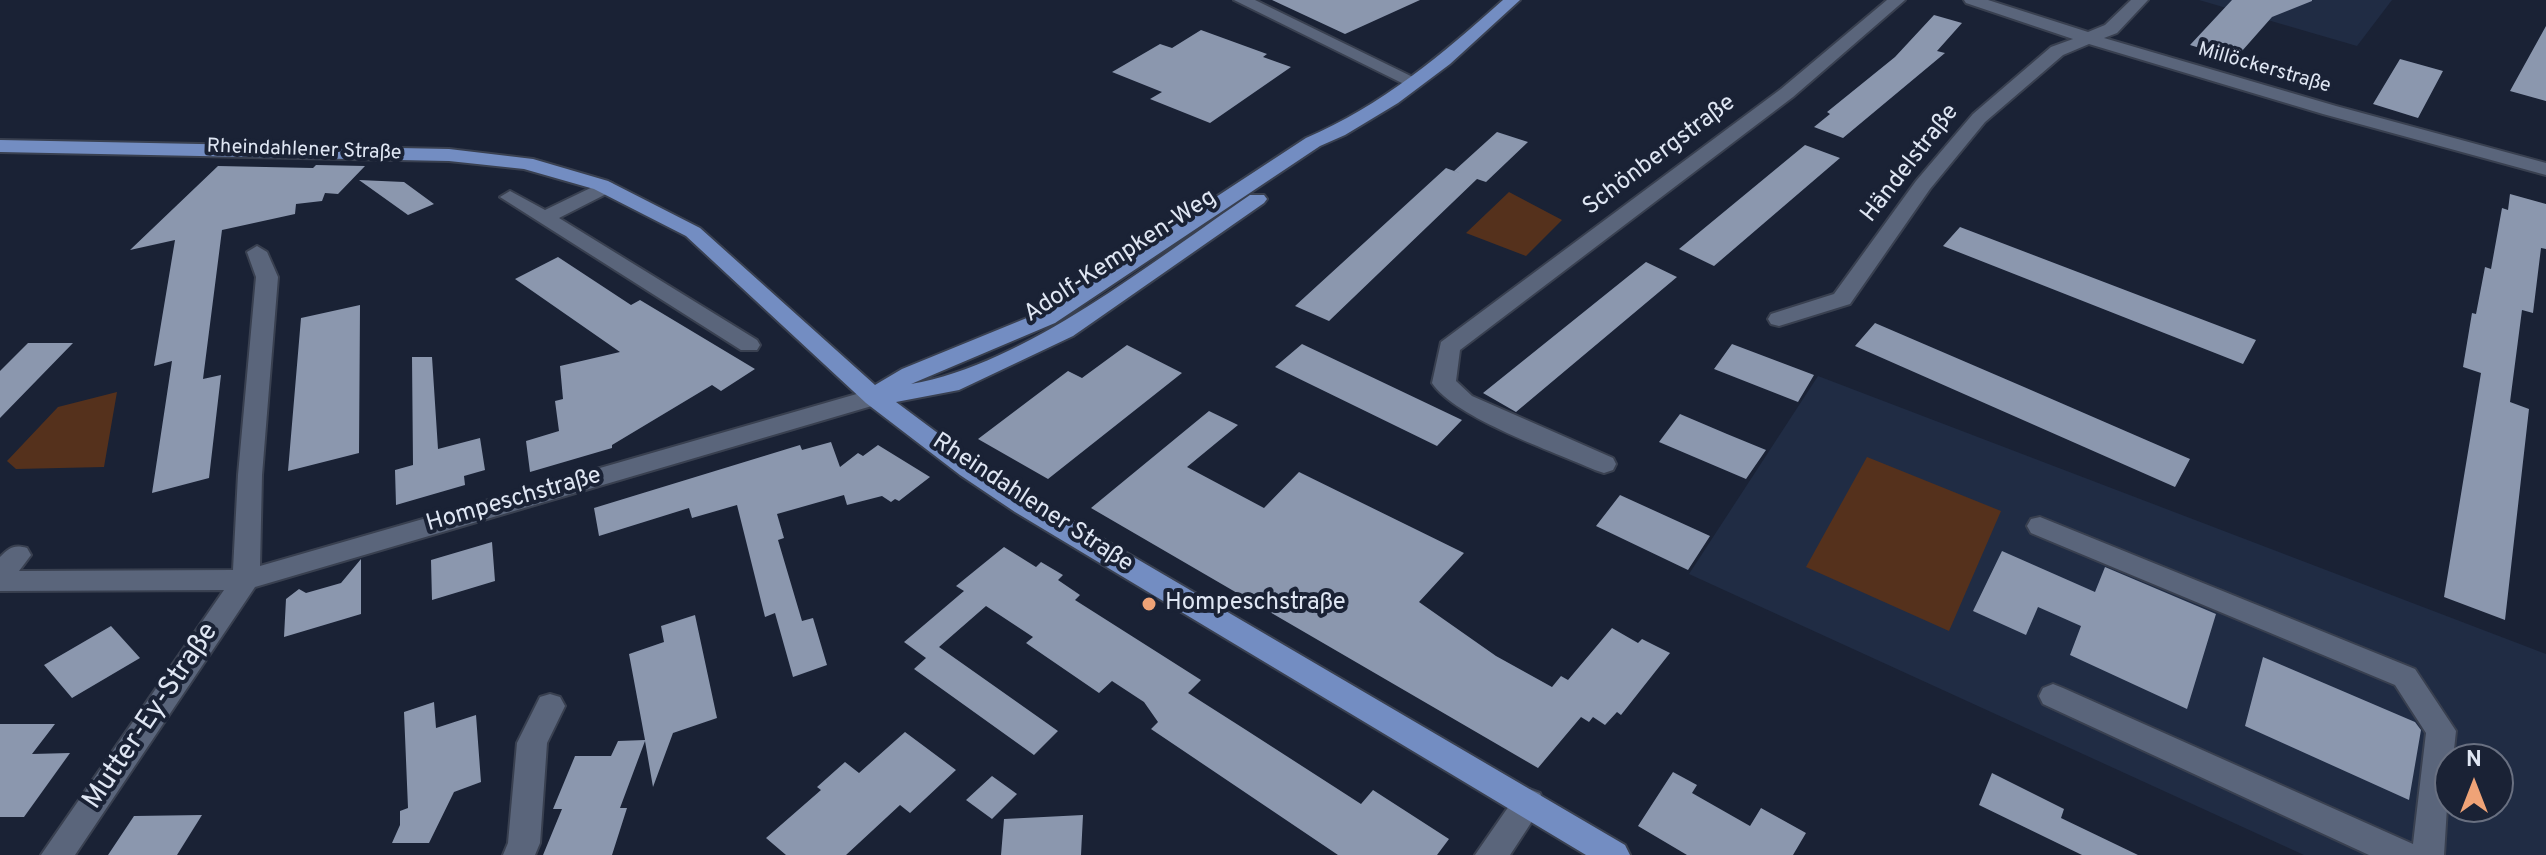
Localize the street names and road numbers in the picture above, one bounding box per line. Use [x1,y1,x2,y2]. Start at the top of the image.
street label: Millöckerstraße [2195,39,2333,99]
street label: Schönbergstraße [1578,89,1742,223]
street label: Händelstraße [1856,99,1966,229]
street label: Rheindahlener Straße [206,136,402,166]
street label: Adolf-Kempken-Weg [1019,184,1223,330]
street label: Rheindahlener Straße [926,428,1138,580]
street label: Hompeschstraße [423,462,605,540]
street label: Mutter-Ey-Straße [77,617,227,817]

